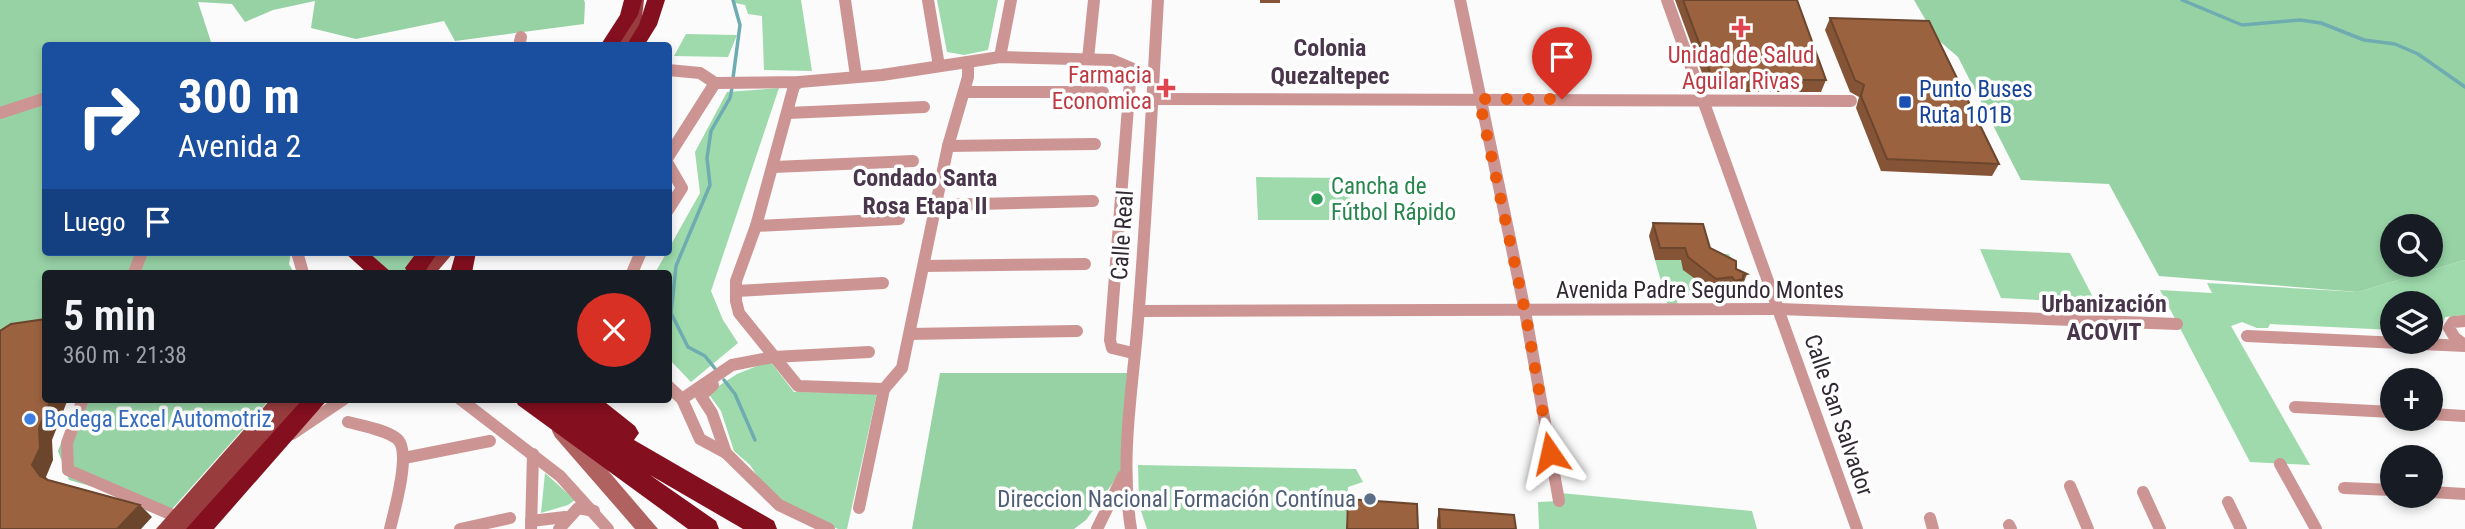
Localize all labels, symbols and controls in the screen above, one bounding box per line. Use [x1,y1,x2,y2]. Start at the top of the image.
marker: Unidad de Salud Aguilar Rivas [1731,18,1751,38]
pin [1532,27,1592,99]
district label: Colonia Quezaltepec [1270,34,1390,90]
icon: arrive [1543,38,1581,76]
place label: Unidad de Salud Aguilar Rivas [1668,42,1814,95]
place label: Farmacia Economica [1052,62,1152,115]
text: 300 m [178,68,300,125]
icon: right [63,70,154,161]
place label: Punto Buses Ruta 101B [1919,76,2033,129]
marker: Farmacia Economica [1158,80,1174,96]
marker: Punto Buses Ruta 101B [1897,94,1913,110]
text: Avenida 2 [178,127,301,165]
district label: Condado Santa Rosa Etapa II [853,164,997,220]
place label: Cancha de Fútbol Rápido [1331,173,1456,226]
street label: Calle Real [1106,189,1139,281]
marker: Cancha de Fútbol Rápido [1309,191,1325,207]
icon: arrive [139,203,177,241]
text: Luego [63,207,125,237]
map controls [2380,214,2443,508]
button: search [2380,214,2443,277]
street label: Avenida Padre Segundo Montes [1556,277,1844,304]
district label: Urbanización ACOVIT [2041,290,2167,346]
text: 5 min [63,291,156,340]
button: layers [2380,291,2443,354]
button: close [577,293,651,367]
street label: Calle San Salvador [1798,331,1879,499]
text: 360 m · 21:38 [63,342,187,369]
button: + [2380,368,2443,431]
place label: Bodega Excel Automotriz [44,406,272,433]
marker: Bodega Excel Automotriz [22,411,38,427]
position arrow [1513,416,1587,490]
button: − [2380,445,2443,508]
place label: Direccion Nacional Formación Contínua [997,486,1356,513]
marker: Direccion Nacional Formación Contínua [1362,491,1378,507]

